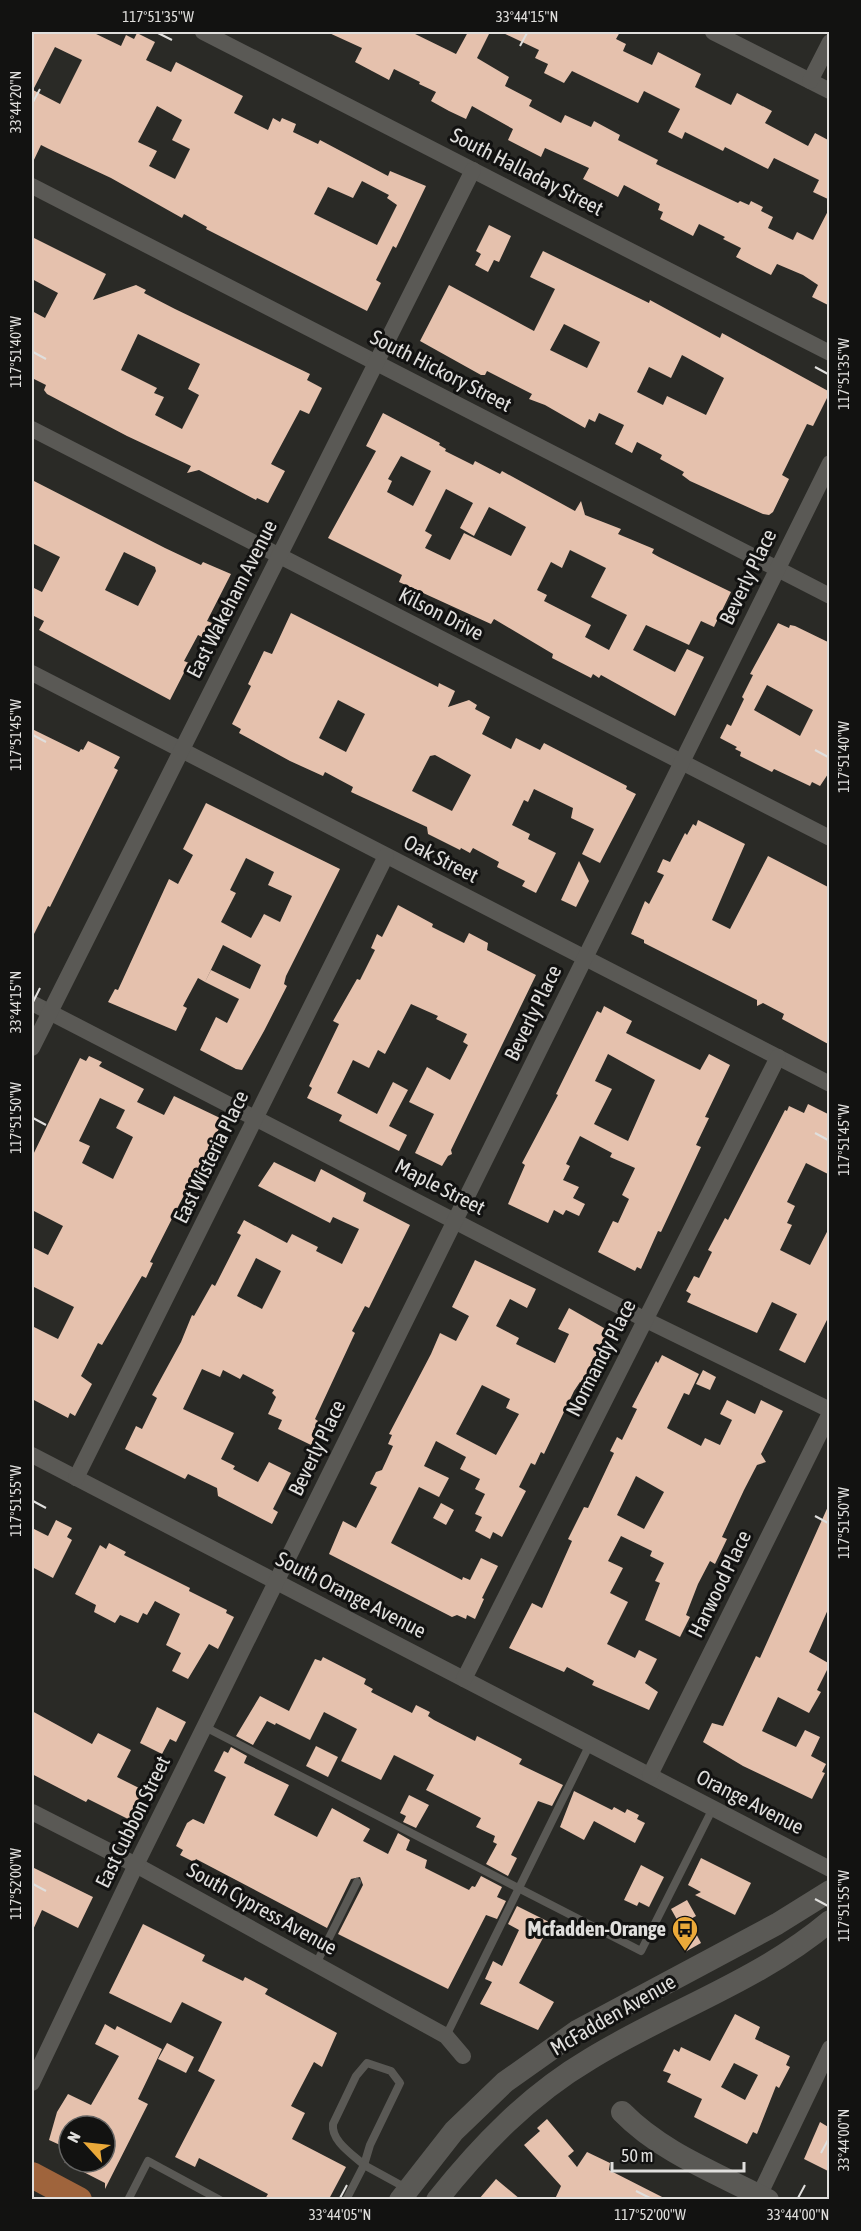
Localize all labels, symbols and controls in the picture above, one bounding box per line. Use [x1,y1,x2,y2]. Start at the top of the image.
text: 117°51'35"W [122,8,194,25]
text: 33°44'15"N [496,8,558,25]
text: 33°44'20"N [7,71,24,133]
street label: South Halladay Street [447,122,608,220]
text: 117°51'40"W [7,316,24,388]
street label: South Hickory Street [367,324,516,416]
text: 117°51'35"W [835,338,852,410]
street label: East Wakeham Avenue [181,516,281,681]
street label: Beverly Place [714,525,781,628]
street label: Kilson Drive [395,582,488,645]
text: 117°51'45"W [7,699,24,771]
text: 117°51'40"W [835,721,852,793]
street label: Oak Street [400,829,483,887]
street label: Beverly Place [499,961,566,1064]
text: 33°44'15"N [7,971,24,1033]
text: 117°51'50"W [7,1082,24,1154]
street label: East Wisteria Place [168,1086,253,1227]
text: 117°51'45"W [835,1104,852,1176]
street label: Maple Street [392,1153,489,1219]
street label: Normandy Place [560,1295,640,1420]
street label: Beverly Place [283,1396,350,1499]
text: 117°51'55"W [7,1465,24,1537]
text: 117°51'50"W [835,1487,852,1559]
street label: Harwood Place [683,1526,755,1641]
street label: South Orange Avenue [272,1546,430,1642]
street label: East Cubbon Street [90,1752,174,1891]
street label: Orange Avenue [693,1764,808,1838]
text: 117°52'00"W [7,1848,24,1920]
street label: South Cypress Avenue [183,1857,342,1959]
text: 117°51'55"W [835,1870,852,1942]
bus stop icon: Mcfadden-Orange [670,1914,700,1952]
place label: Mcfadden-Orange [528,1916,666,1940]
street label: McFadden Avenue [546,1969,679,2060]
text: 33°44'00"N [835,2109,852,2171]
north arrow [57,2114,117,2174]
text: N [63,2129,84,2145]
scale bar [612,2135,744,2173]
text: 50 m [621,2145,653,2166]
text: 33°44'05"N [309,2206,371,2223]
text: 117°52'00"W [614,2206,686,2223]
text: 33°44'00"N [767,2206,829,2223]

